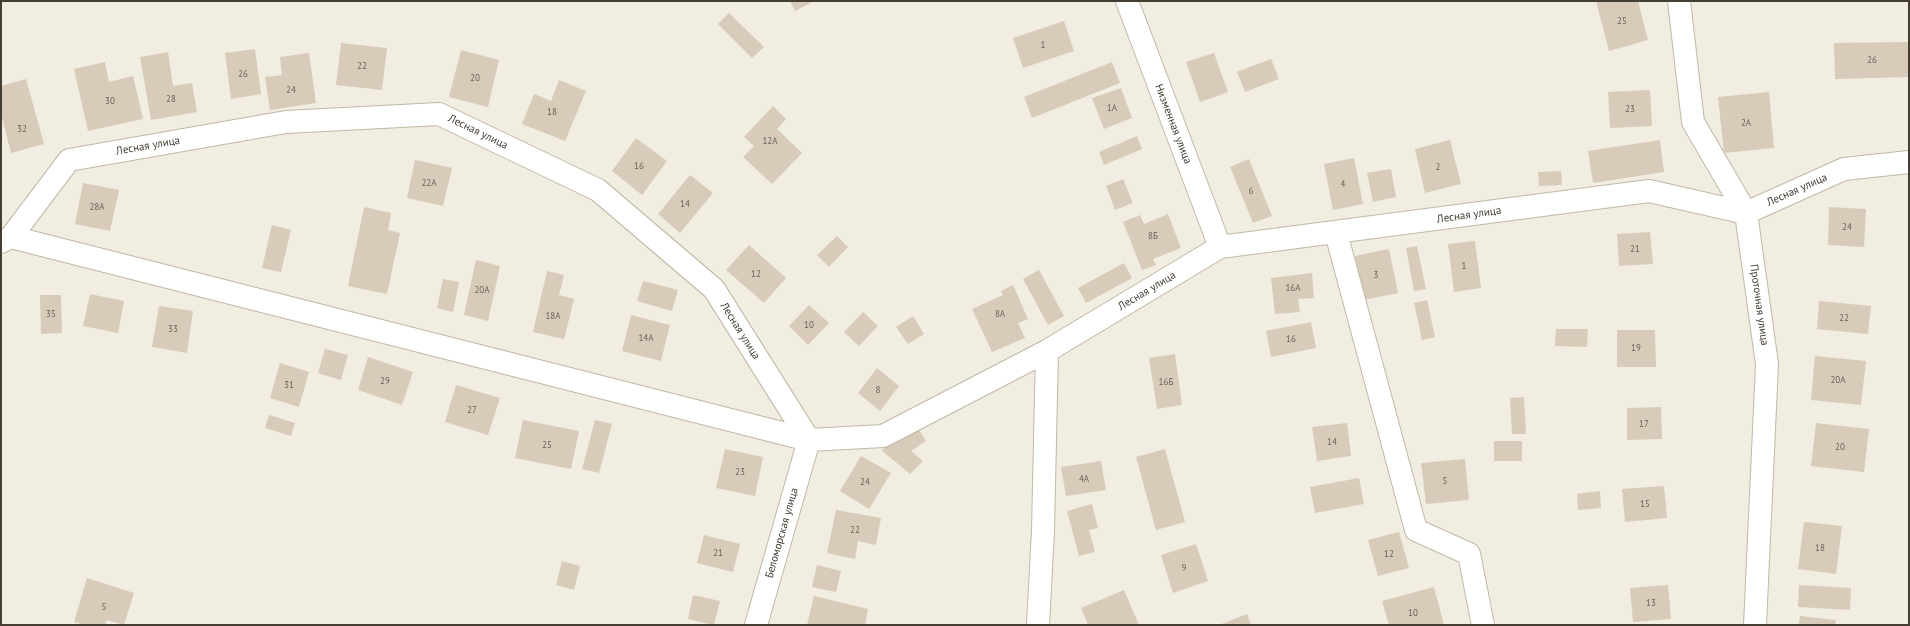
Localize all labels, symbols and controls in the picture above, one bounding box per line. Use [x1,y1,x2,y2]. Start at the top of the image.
house number: 25 [1617,16,1627,26]
house number: 1 [1041,40,1045,50]
house number: 26 [1867,55,1877,65]
house number: 22 [357,61,367,71]
house number: 26 [238,69,248,79]
house number: 20 [470,73,480,83]
street label: Низменная улица [1152,82,1194,166]
house number: 24 [286,85,296,95]
house number: 28 [166,94,176,104]
house number: 30 [105,96,115,106]
house number: 1А [1107,103,1117,113]
house number: 23 [1625,104,1635,114]
house number: 18 [547,107,557,117]
street label: Лесная улица [446,112,510,152]
house number: 2А [1741,118,1751,128]
house number: 32 [17,124,27,134]
street label: Лесная улица [115,134,181,158]
house number: 12А [762,136,778,146]
house number: 16 [634,161,644,171]
house number: 2 [1436,162,1440,172]
street label: Лесная улица [1765,171,1829,209]
house number: 22А [421,178,437,188]
house number: 4 [1341,179,1345,189]
house number: 6 [1249,186,1253,196]
house number: 14 [680,199,690,209]
house number: 28А [89,202,105,212]
street label: Лесная улица [1436,204,1502,226]
house number: 24 [1842,222,1852,232]
house number: 8Б [1148,231,1158,241]
house number: 21 [1630,244,1640,254]
house number: 1 [1462,261,1466,271]
street label: Проточная улица [1747,263,1771,347]
house number: 12 [751,269,761,279]
street label: Лесная улица [1116,269,1178,313]
house number: 3 [1374,270,1378,280]
house number: 16А [1285,283,1301,293]
house number: 20А [474,285,490,295]
street label: Лесная улица [717,300,763,362]
house number: 35 [46,309,56,319]
house number: 8А [995,309,1005,319]
house number: 18А [545,311,561,321]
house number: 22 [1839,313,1849,323]
house number: 10 [804,320,814,330]
house number: 33 [168,324,178,334]
house number: 14А [638,333,654,343]
house number: 16 [1286,334,1296,344]
house number: 19 [1631,343,1641,353]
house number: 20А [1830,375,1846,385]
house number: 29 [380,376,390,386]
house number: 16Б [1159,377,1173,387]
house number: 31 [284,380,294,390]
house number: 8 [876,385,880,395]
house number: 27 [467,405,477,415]
house number: 17 [1639,419,1649,429]
house number: 14 [1327,437,1337,447]
house number: 25 [542,440,552,450]
house number: 20 [1835,442,1845,452]
house number: 23 [735,467,745,477]
house number: 4А [1079,474,1089,484]
house number: 5 [1443,476,1447,486]
house number: 24 [860,477,870,487]
street label: Беломорская улица [763,486,801,580]
house number: 15 [1640,499,1650,509]
house number: 22 [850,525,860,535]
house number: 18 [1815,543,1825,553]
house number: 21 [713,548,723,558]
house number: 12 [1384,549,1394,559]
house number: 9 [1182,563,1186,573]
house number: 13 [1646,598,1656,608]
house number: 5 [102,602,106,612]
house number: 10 [1408,608,1418,618]

